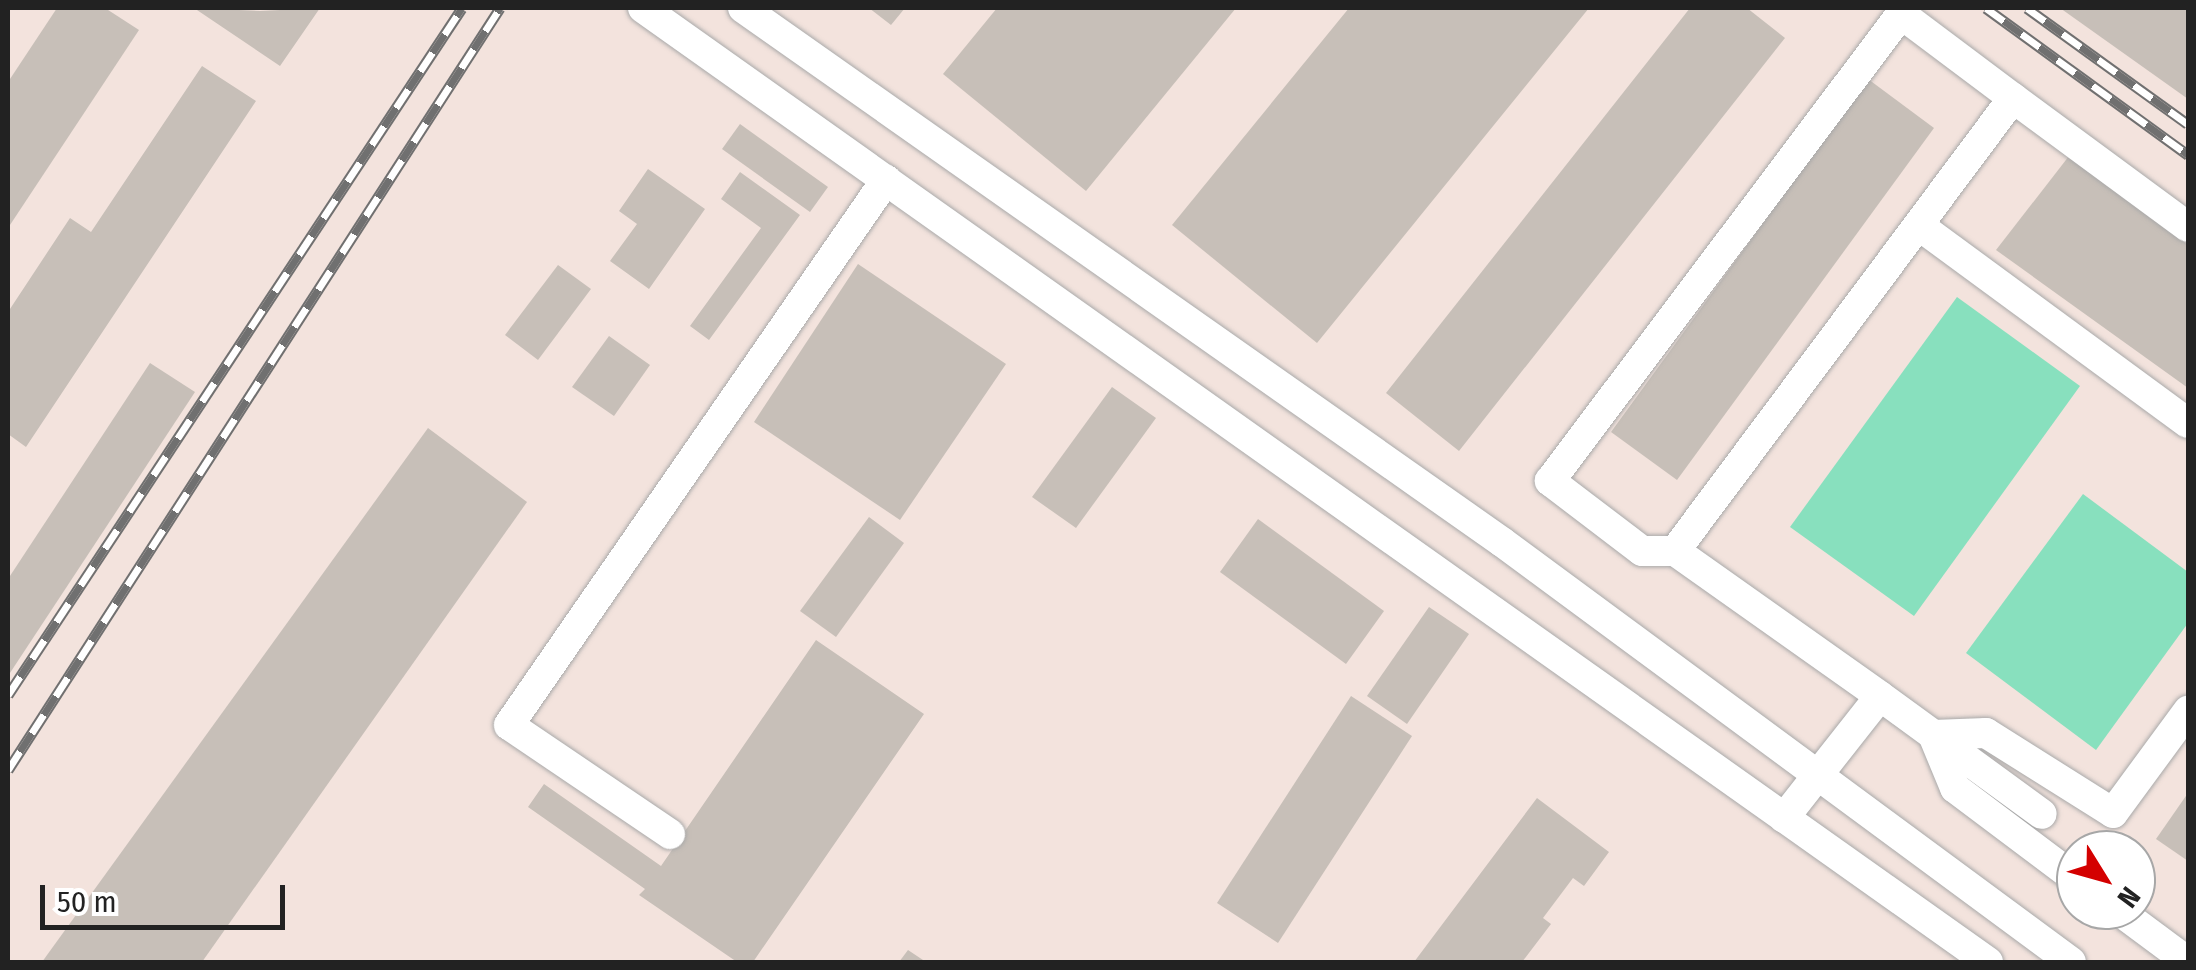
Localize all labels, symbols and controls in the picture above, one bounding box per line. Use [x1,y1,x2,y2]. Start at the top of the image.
north arrow [2056,830,2156,930]
scale bar [45,865,290,927]
text: N [2111,881,2147,914]
text: 50 m [57,884,117,920]

